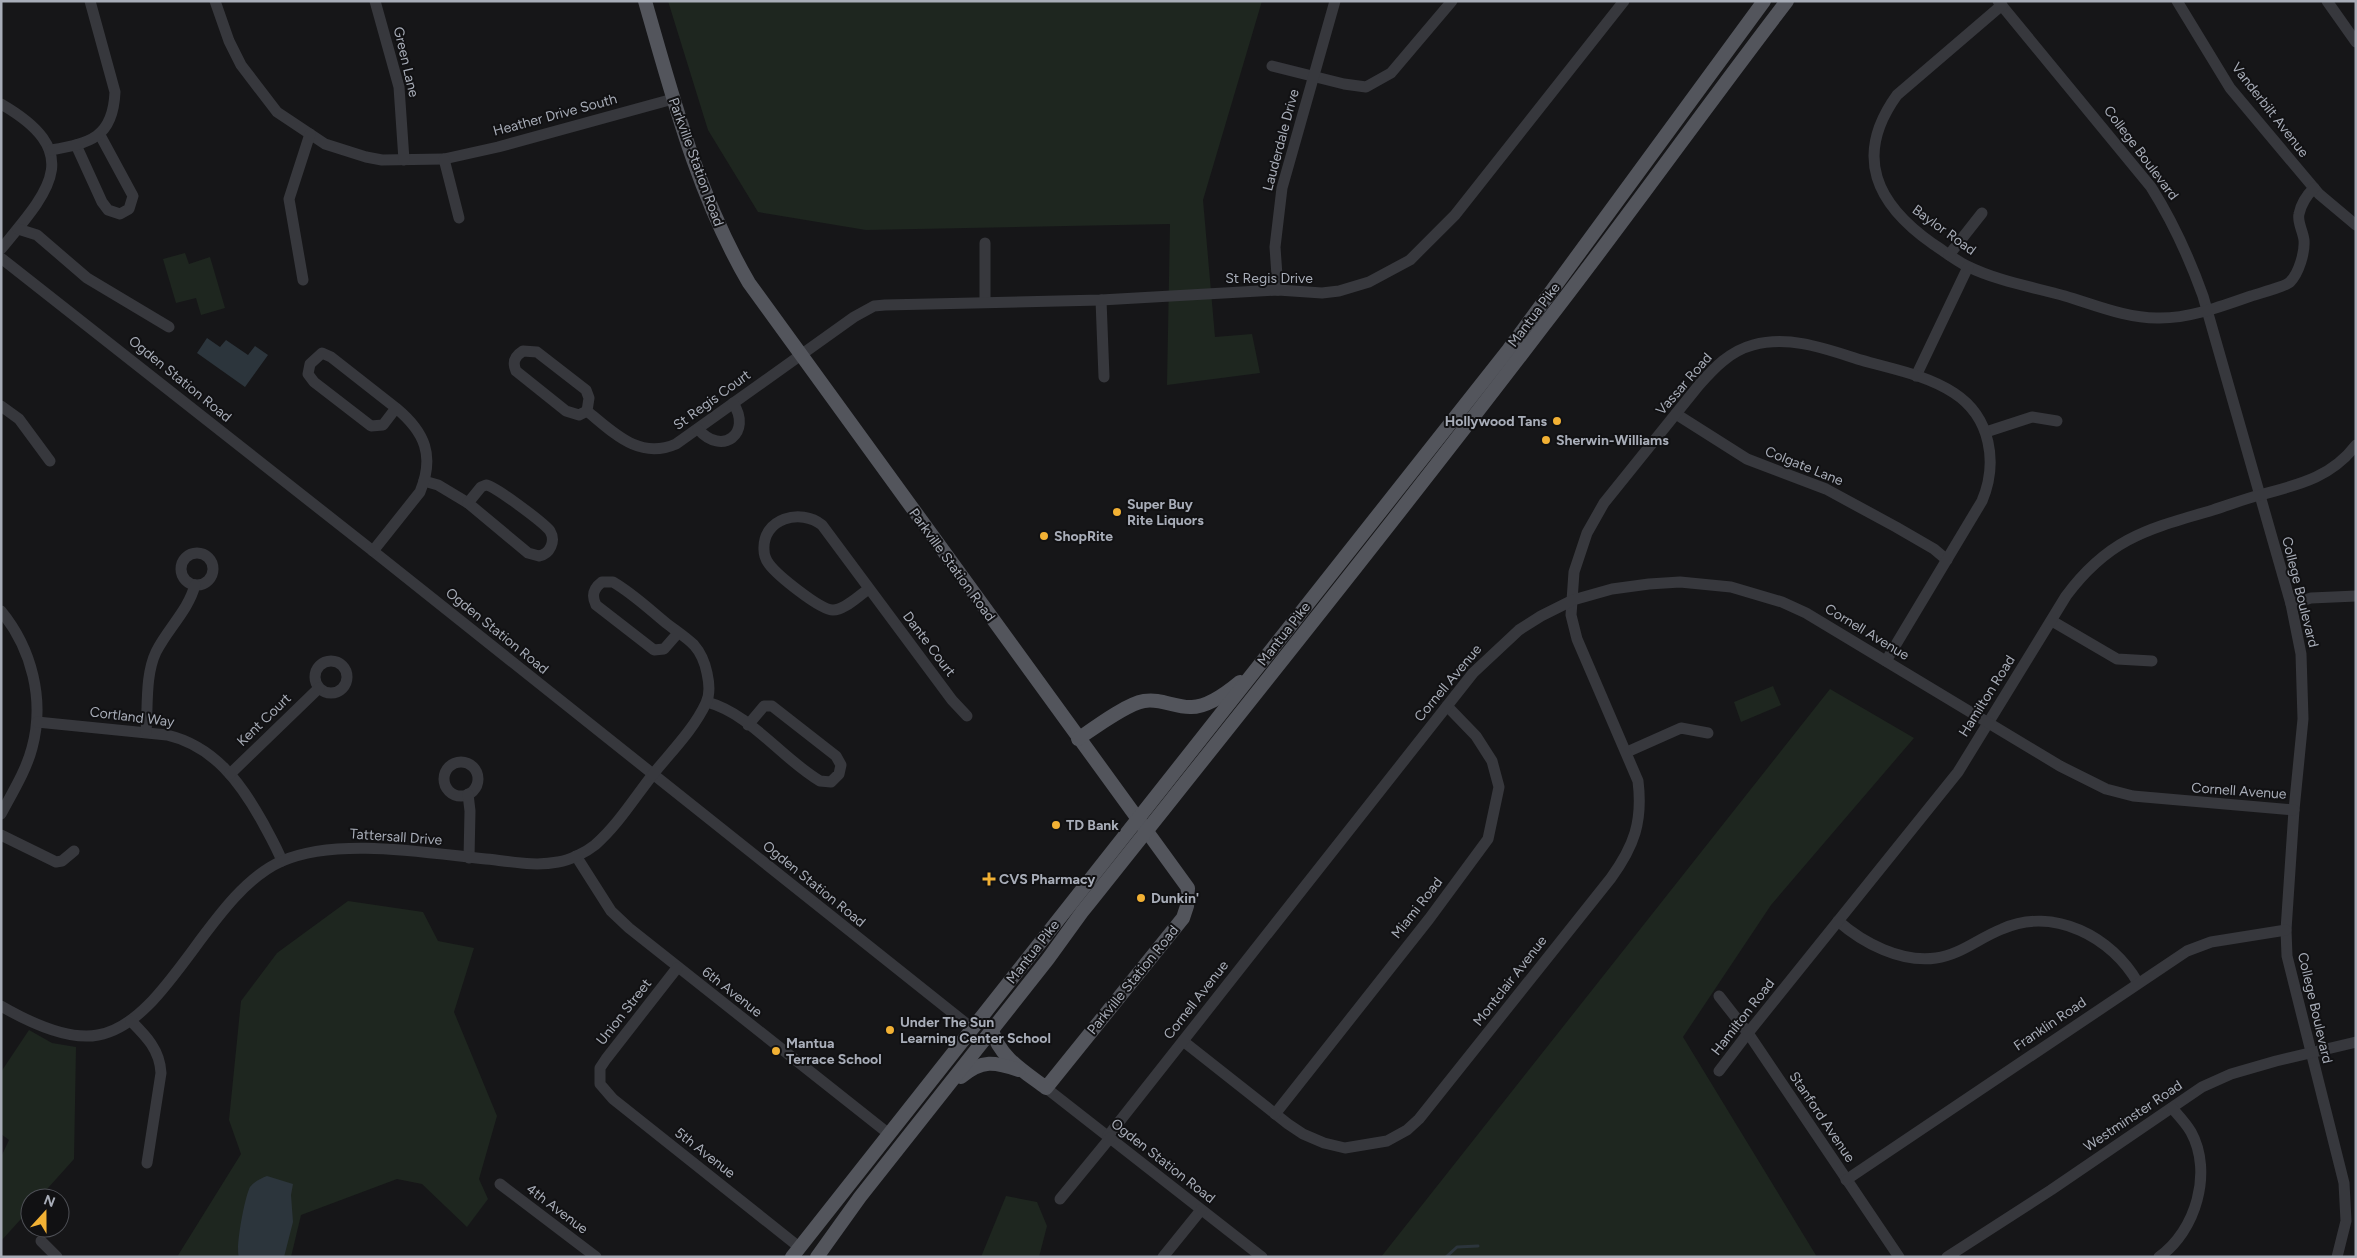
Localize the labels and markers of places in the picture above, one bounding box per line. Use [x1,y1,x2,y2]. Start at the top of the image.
place label: Hollywood Tans [1445,413,1547,430]
marker: Hollywood Tans [1551,415,1563,427]
place label: Sherwin-Williams [1556,432,1669,449]
marker: Sherwin-Williams [1540,434,1552,446]
place label: Super Buy Rite Liquors [1127,496,1204,529]
marker: Super Buy Rite Liquors [1111,506,1123,518]
place label: ShopRite [1054,528,1113,545]
marker: ShopRite [1038,530,1050,542]
place label: TD Bank [1066,817,1119,834]
marker: TD Bank [1050,819,1062,831]
place label: CVS Pharmacy [999,871,1096,888]
marker: CVS Pharmacy [983,873,995,885]
place label: Dunkin' [1151,890,1199,907]
marker: Dunkin' [1135,892,1147,904]
place label: Under The Sun Learning Center School [900,1014,1051,1047]
marker: Under The Sun Learning Center School [884,1024,896,1036]
place label: Mantua Terrace School [786,1035,882,1068]
marker: Mantua Terrace School [770,1045,782,1057]

